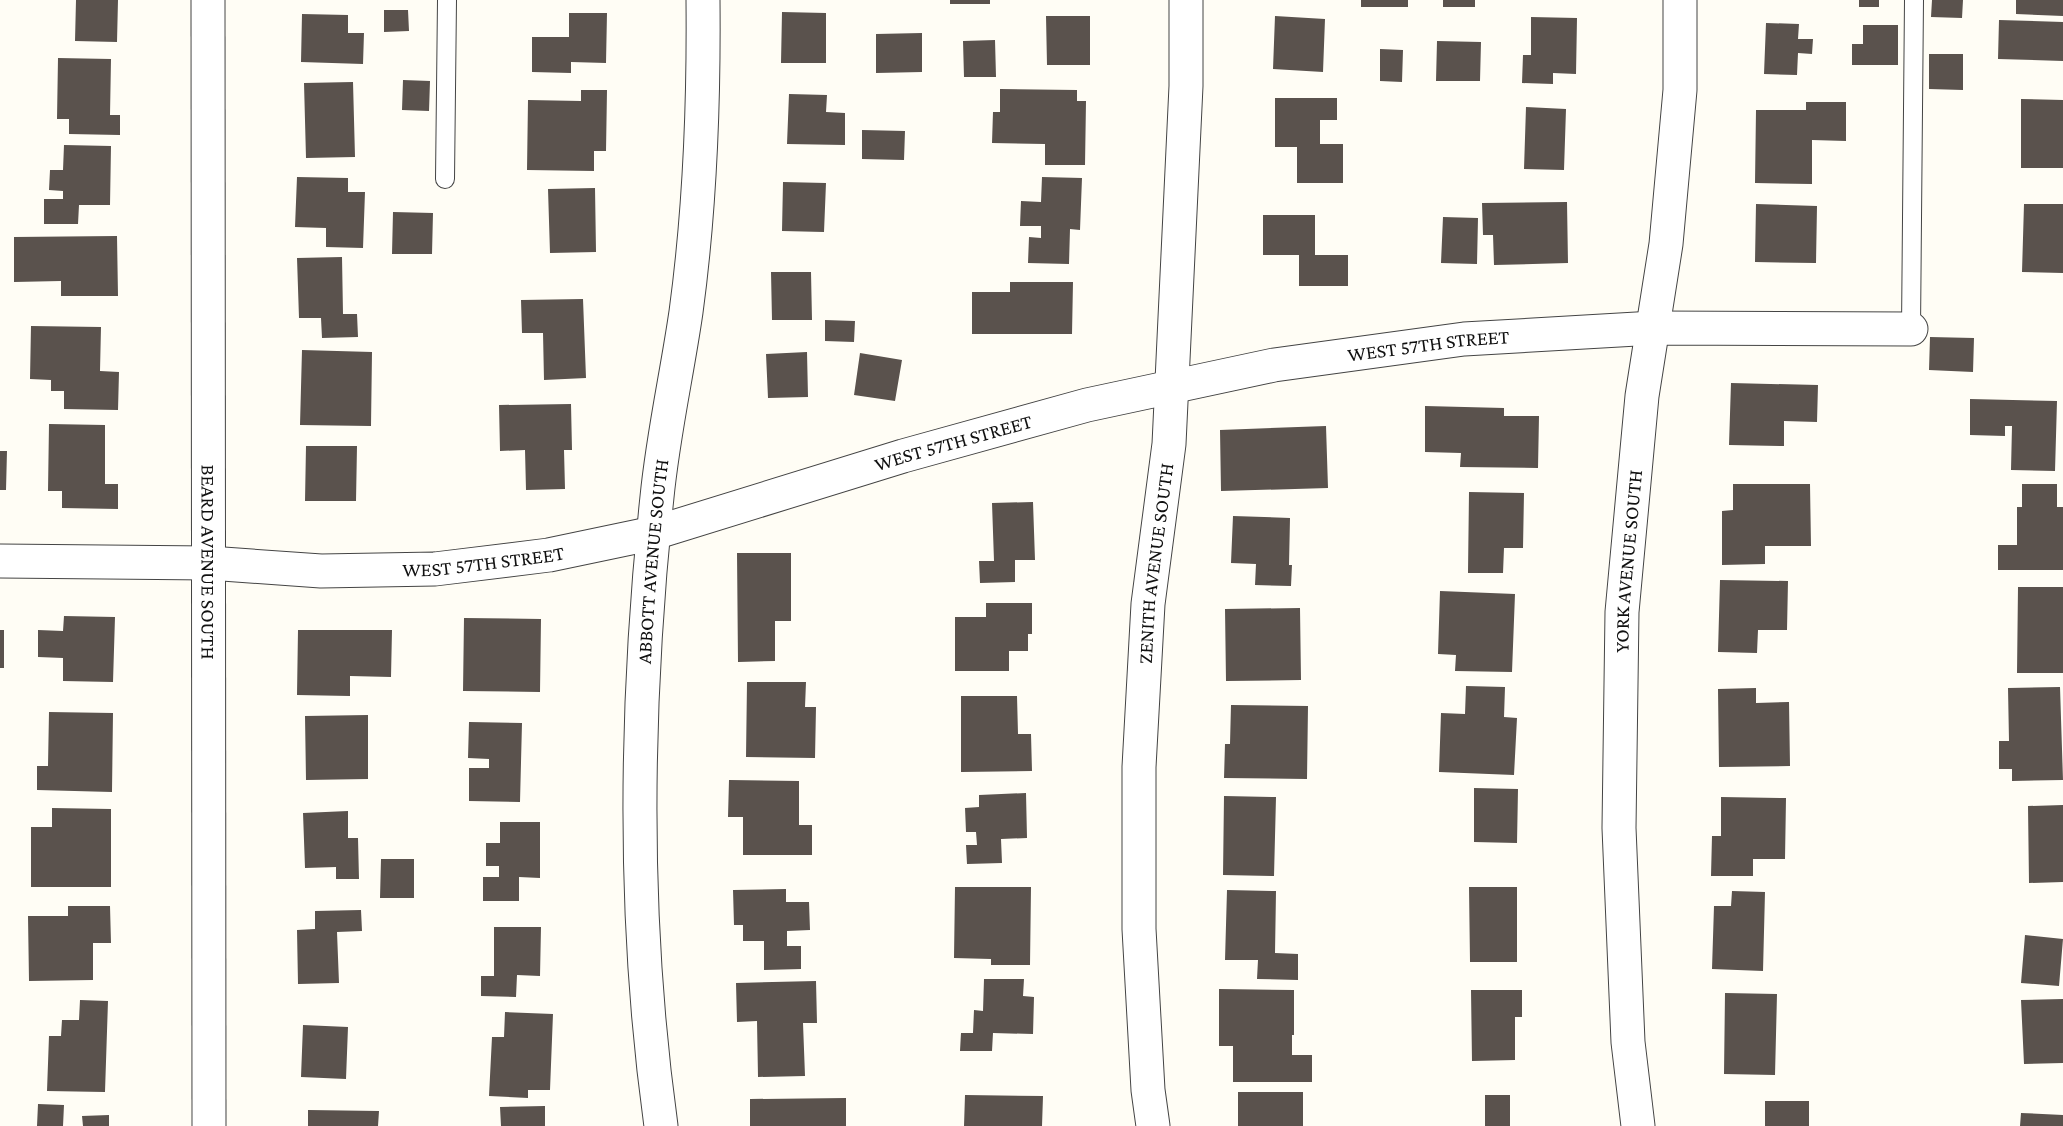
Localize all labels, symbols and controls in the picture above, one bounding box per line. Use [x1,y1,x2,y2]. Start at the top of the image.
street label: WEST 57TH STREET [1346,325,1510,366]
street label: WEST 57TH STREET [872,410,1035,475]
street label: ABBOTT AVENUE SOUTH [633,457,672,664]
street label: ZENITH AVENUE SOUTH [1134,462,1177,664]
street label: BEARD AVENUE SOUTH [197,464,220,660]
street label: YORK AVENUE SOUTH [1610,469,1646,653]
street label: WEST 57TH STREET [402,541,566,581]

